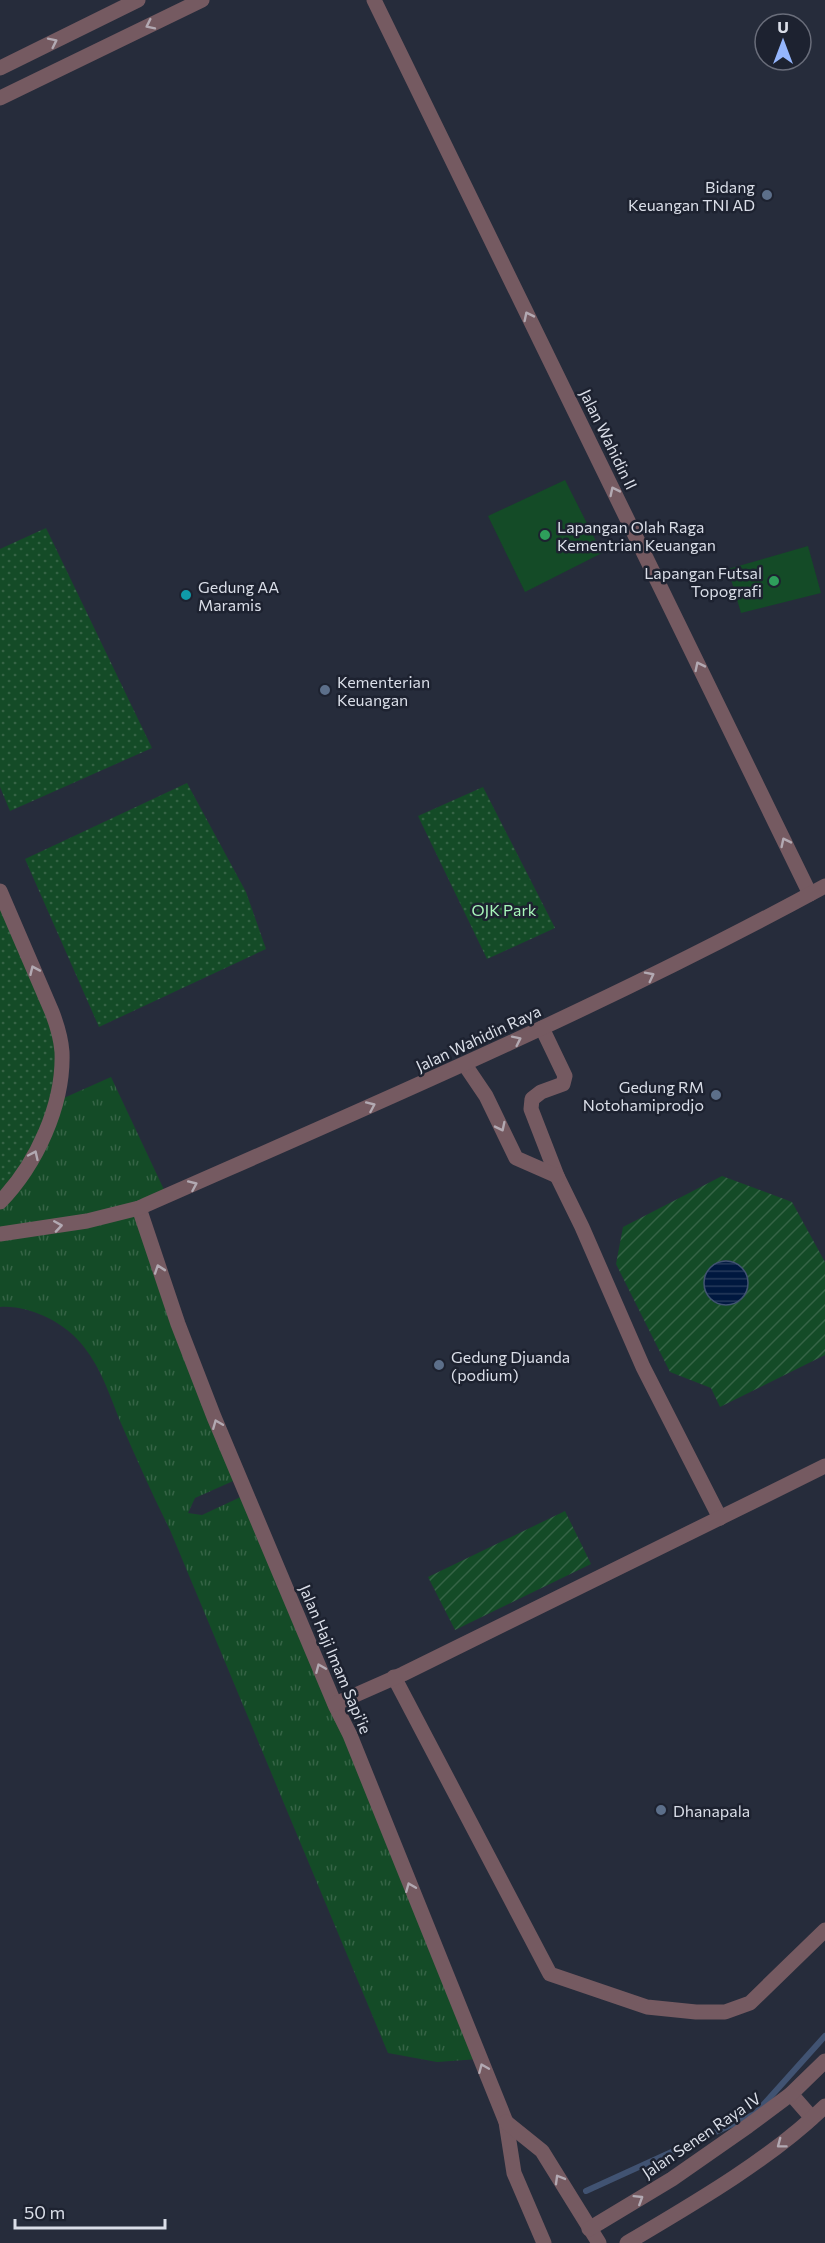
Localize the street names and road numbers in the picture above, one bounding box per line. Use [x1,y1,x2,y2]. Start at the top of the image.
street label: Jalan Wahidin II [576,386,642,492]
street label: Jalan Wahidin Raya [412,1001,544,1075]
street label: Jalan Haji Imam Sapi'ie [296,1582,376,1736]
street label: Jalan Senen Raya IV [638,2088,764,2182]

